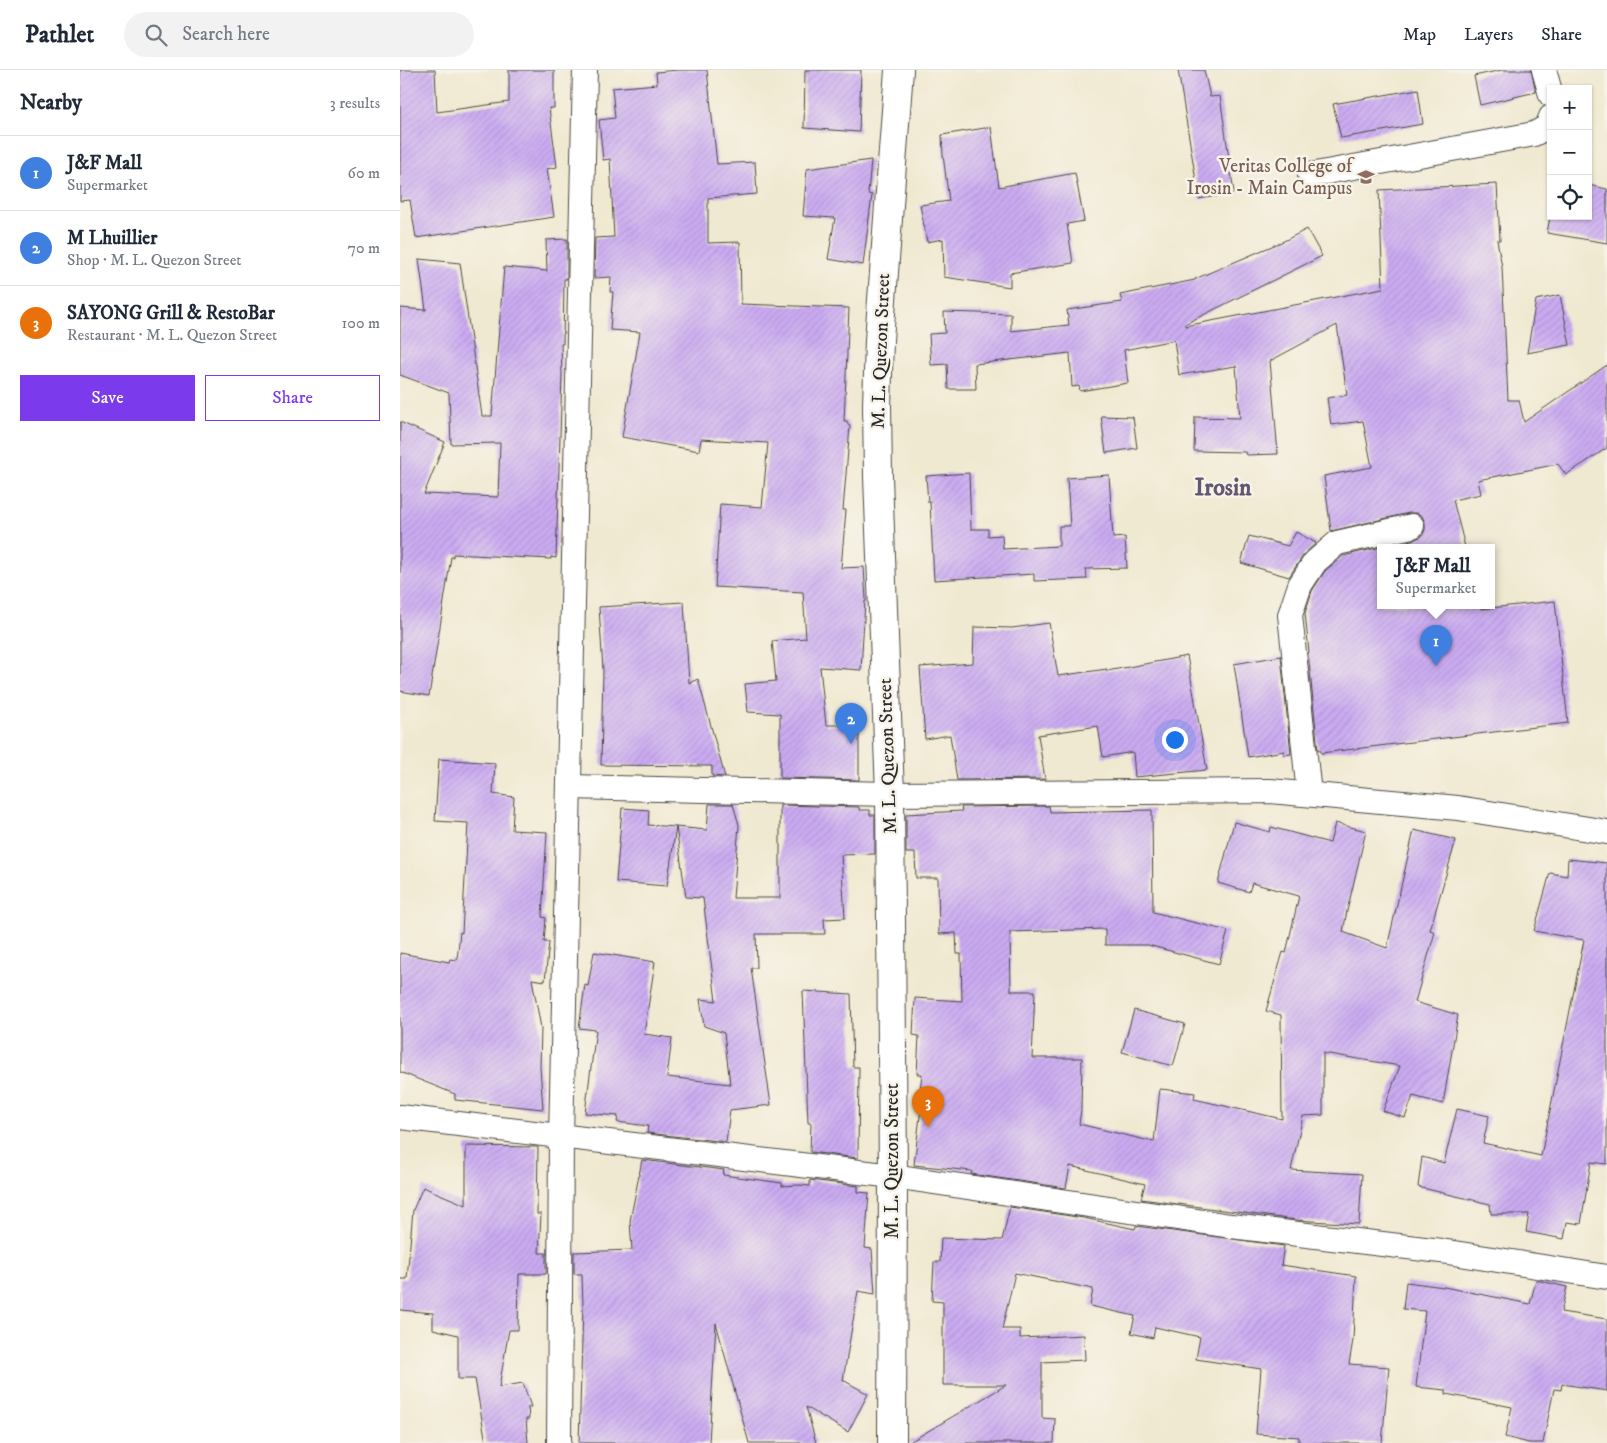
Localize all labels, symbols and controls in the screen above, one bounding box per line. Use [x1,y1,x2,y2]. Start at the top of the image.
search box [124,12,474,57]
text: Pathlet [25,20,94,50]
icon: search [142,21,170,49]
text: Search here [182,23,270,46]
text: Map [1403,24,1436,46]
text: Layers [1464,24,1513,46]
text: Share [1541,24,1582,46]
map controls [1547,85,1592,220]
button: + [1547,85,1592,130]
text: Nearby [20,90,82,116]
text: 3 results [330,93,380,113]
button: − [1547,130,1592,175]
text: J&F Mall [67,152,142,175]
place label: Veritas College of Irosin - Main Campus [1186,155,1355,200]
text: 1 [33,163,39,183]
text: 60 m [348,163,380,183]
school or university icon: Veritas College of Irosin - Main Campus [1356,167,1376,187]
text: Supermarket [67,175,148,195]
button: locate [1547,175,1592,220]
text: M Lhuillier [67,227,157,250]
text: 2 [32,238,40,258]
text: 70 m [348,238,380,258]
text: Shop · M. L. Quezon Street [67,250,241,270]
street label: M. L. Quezon Street [867,273,895,429]
text: SAYONG Grill & RestoBar [67,302,275,325]
text: 3 [33,313,39,333]
text: 100 m [342,313,380,333]
text: Restaurant · M. L. Quezon Street [67,325,277,345]
button: Save [20,375,195,421]
button: Share [205,375,380,421]
district label: Irosin [1194,473,1252,503]
popup [1377,544,1495,609]
text: J&F Mall [1396,555,1470,578]
text: Supermarket [1396,578,1476,598]
pin: 1 [1420,625,1452,666]
street label: M. L. Quezon Street [874,678,902,834]
pin: 2 [835,703,867,744]
your location [1162,727,1188,753]
street label: M. L. Quezon Street [881,1083,904,1239]
pin: 3 [912,1086,944,1127]

